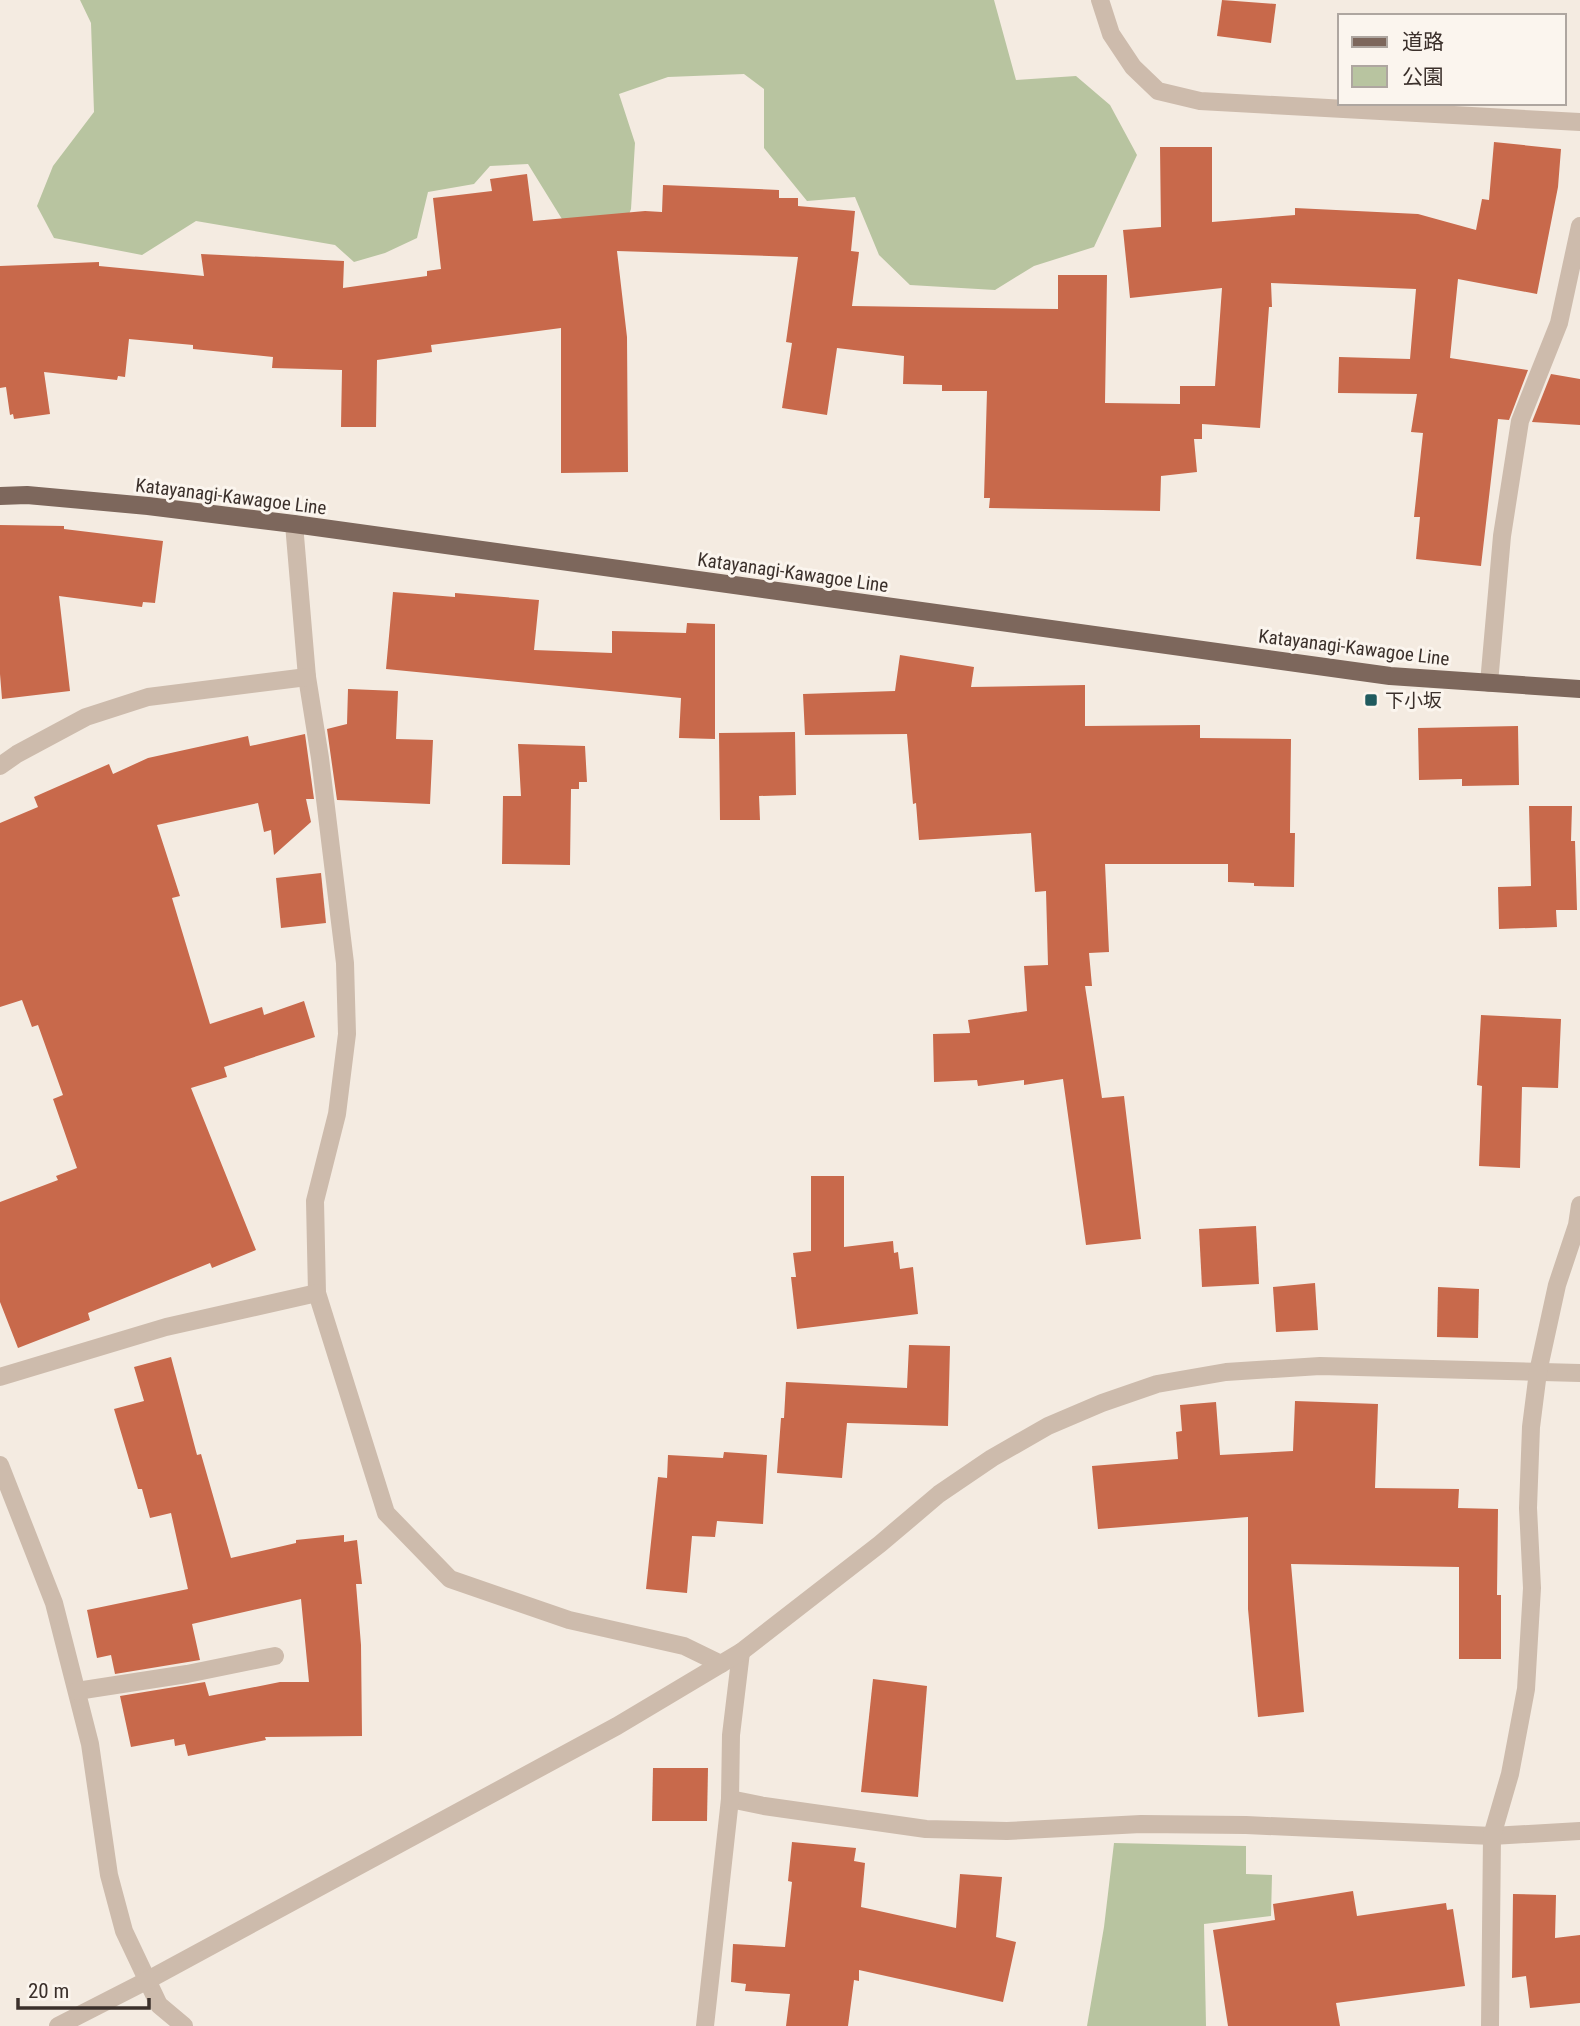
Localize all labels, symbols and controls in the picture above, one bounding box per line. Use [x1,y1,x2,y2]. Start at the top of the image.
legend [1338,14,1566,105]
text: 道路 [1402,30,1444,54]
text: 公園 [1402,65,1444,89]
street label: Katayanagi-Kawagoe Line [134,473,328,520]
street label: Katayanagi-Kawagoe Line [696,548,890,597]
street label: Katayanagi-Kawagoe Line [1257,624,1451,671]
place label: 下小坂 [1385,689,1442,712]
marker: 下小坂 [1363,692,1379,708]
scale bar [18,1966,149,2010]
text: 20 m [28,1979,69,2003]

